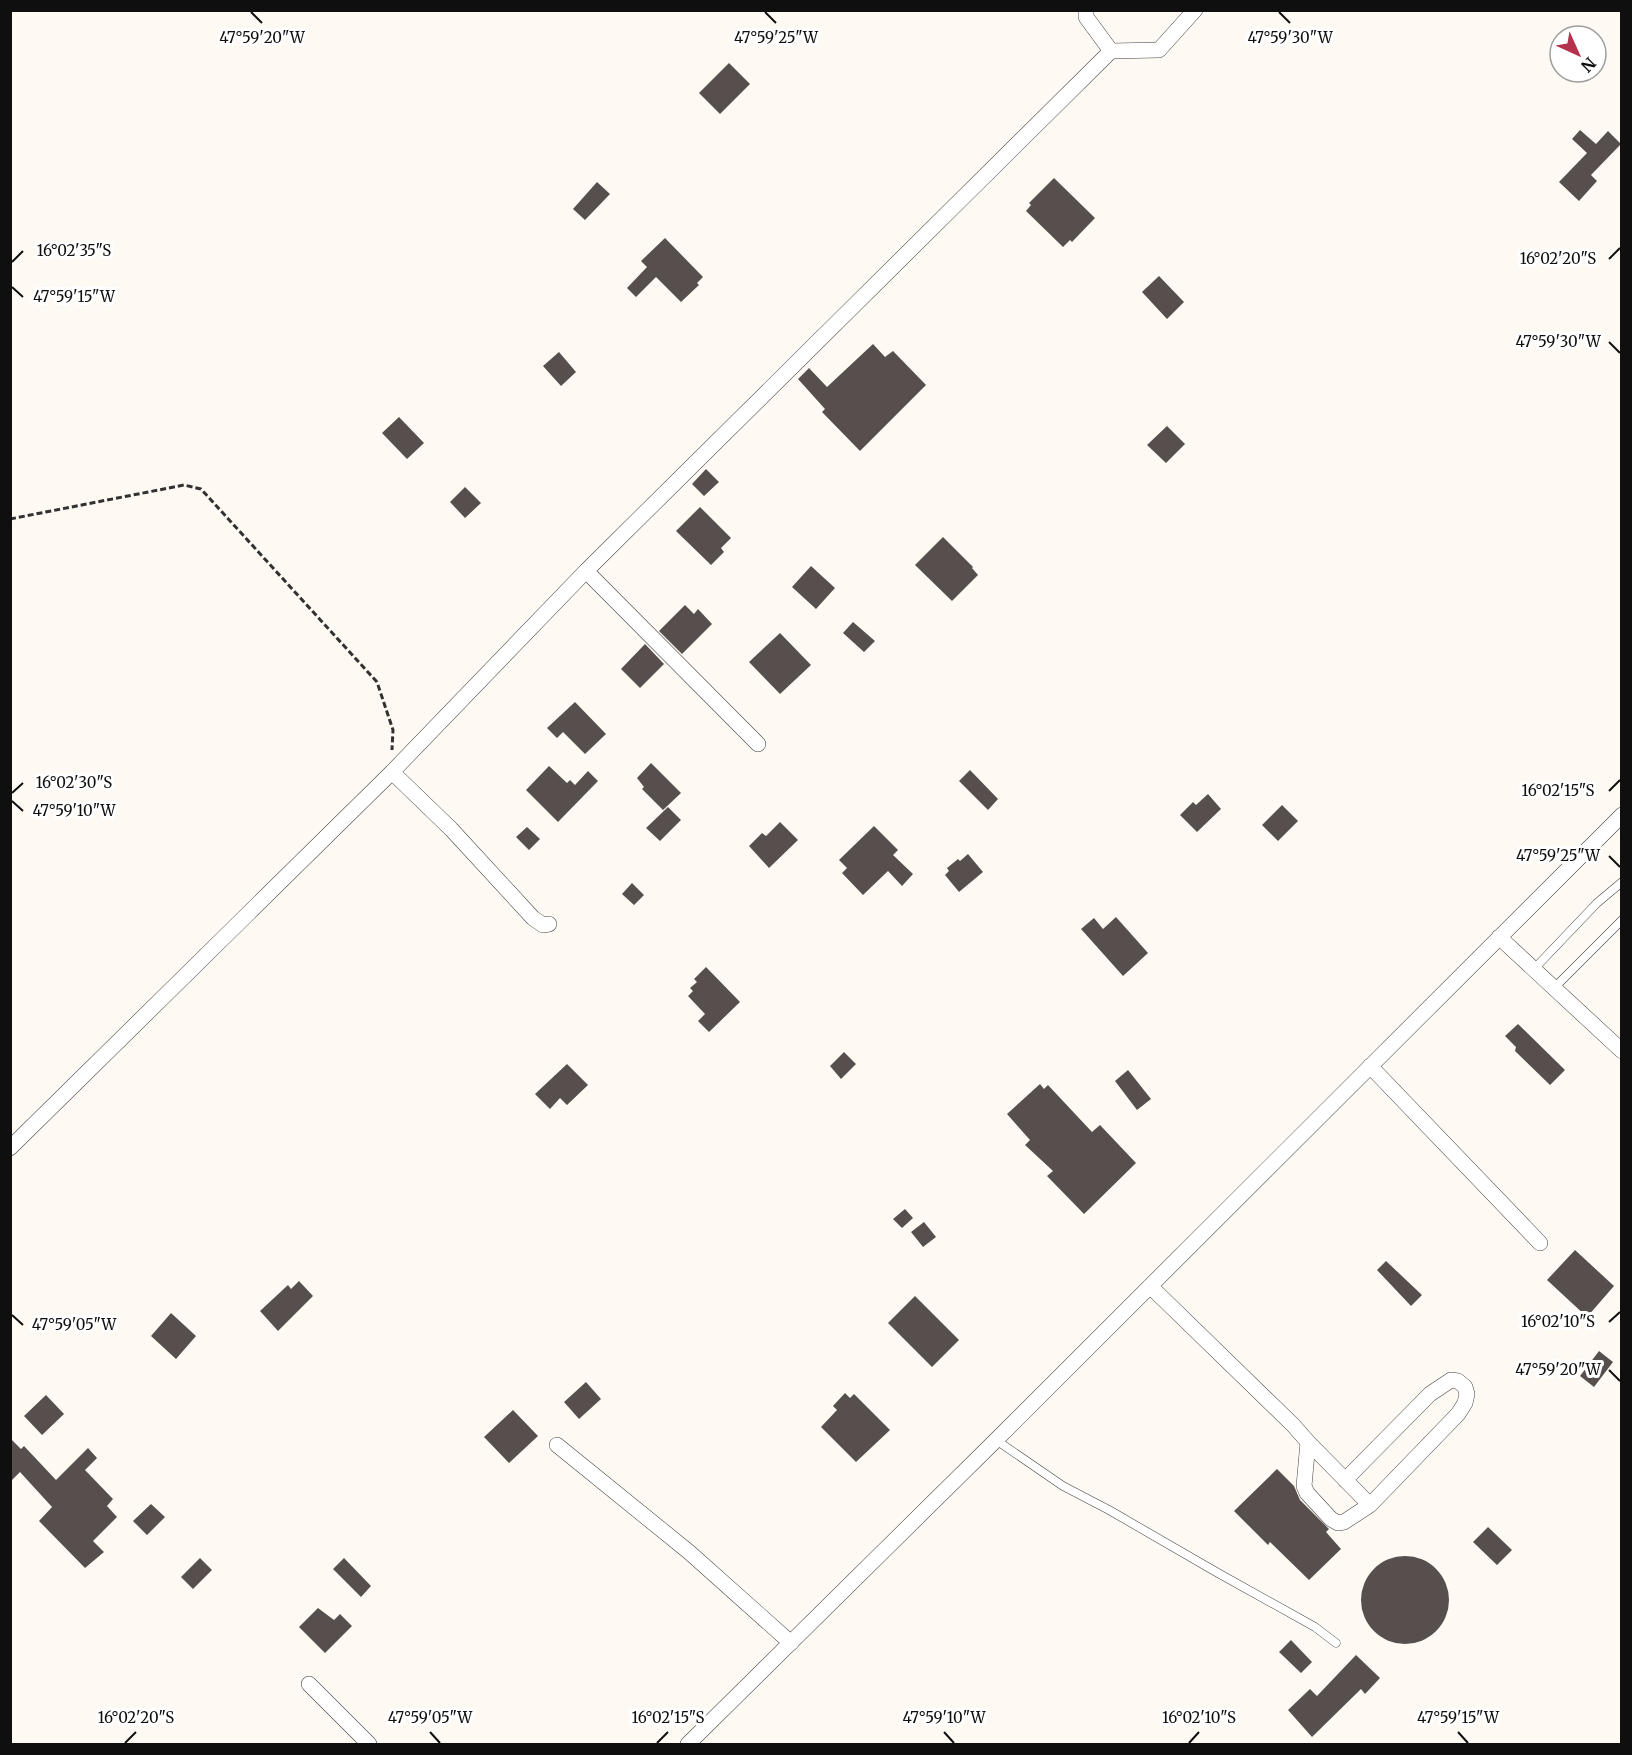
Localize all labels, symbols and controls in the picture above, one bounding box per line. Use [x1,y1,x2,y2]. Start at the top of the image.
north arrow [1548,24,1608,84]
text: 47°59'20"W [219,28,306,47]
text: 47°59'25"W [734,28,819,47]
text: 47°59'30"W [1247,28,1334,47]
text: N [1577,53,1600,76]
text: 16°02'35"S [37,241,111,260]
text: 16°02'20"S [1520,249,1596,268]
text: 47°59'15"W [33,287,116,306]
text: 47°59'30"W [1515,332,1602,351]
text: 16°02'30"S [36,773,112,792]
text: 16°02'15"S [1522,781,1595,800]
text: 47°59'10"W [33,801,116,820]
text: 47°59'25"W [1516,846,1601,865]
text: 16°02'10"S [1521,1312,1595,1331]
text: 47°59'05"W [32,1315,117,1334]
text: 47°59'20"W [1515,1360,1602,1379]
text: 16°02'20"S [98,1708,174,1727]
text: 47°59'05"W [388,1708,473,1727]
text: 16°02'15"S [632,1708,705,1727]
text: 47°59'10"W [903,1708,986,1727]
text: 16°02'10"S [1162,1708,1236,1727]
text: 47°59'15"W [1417,1708,1500,1727]

